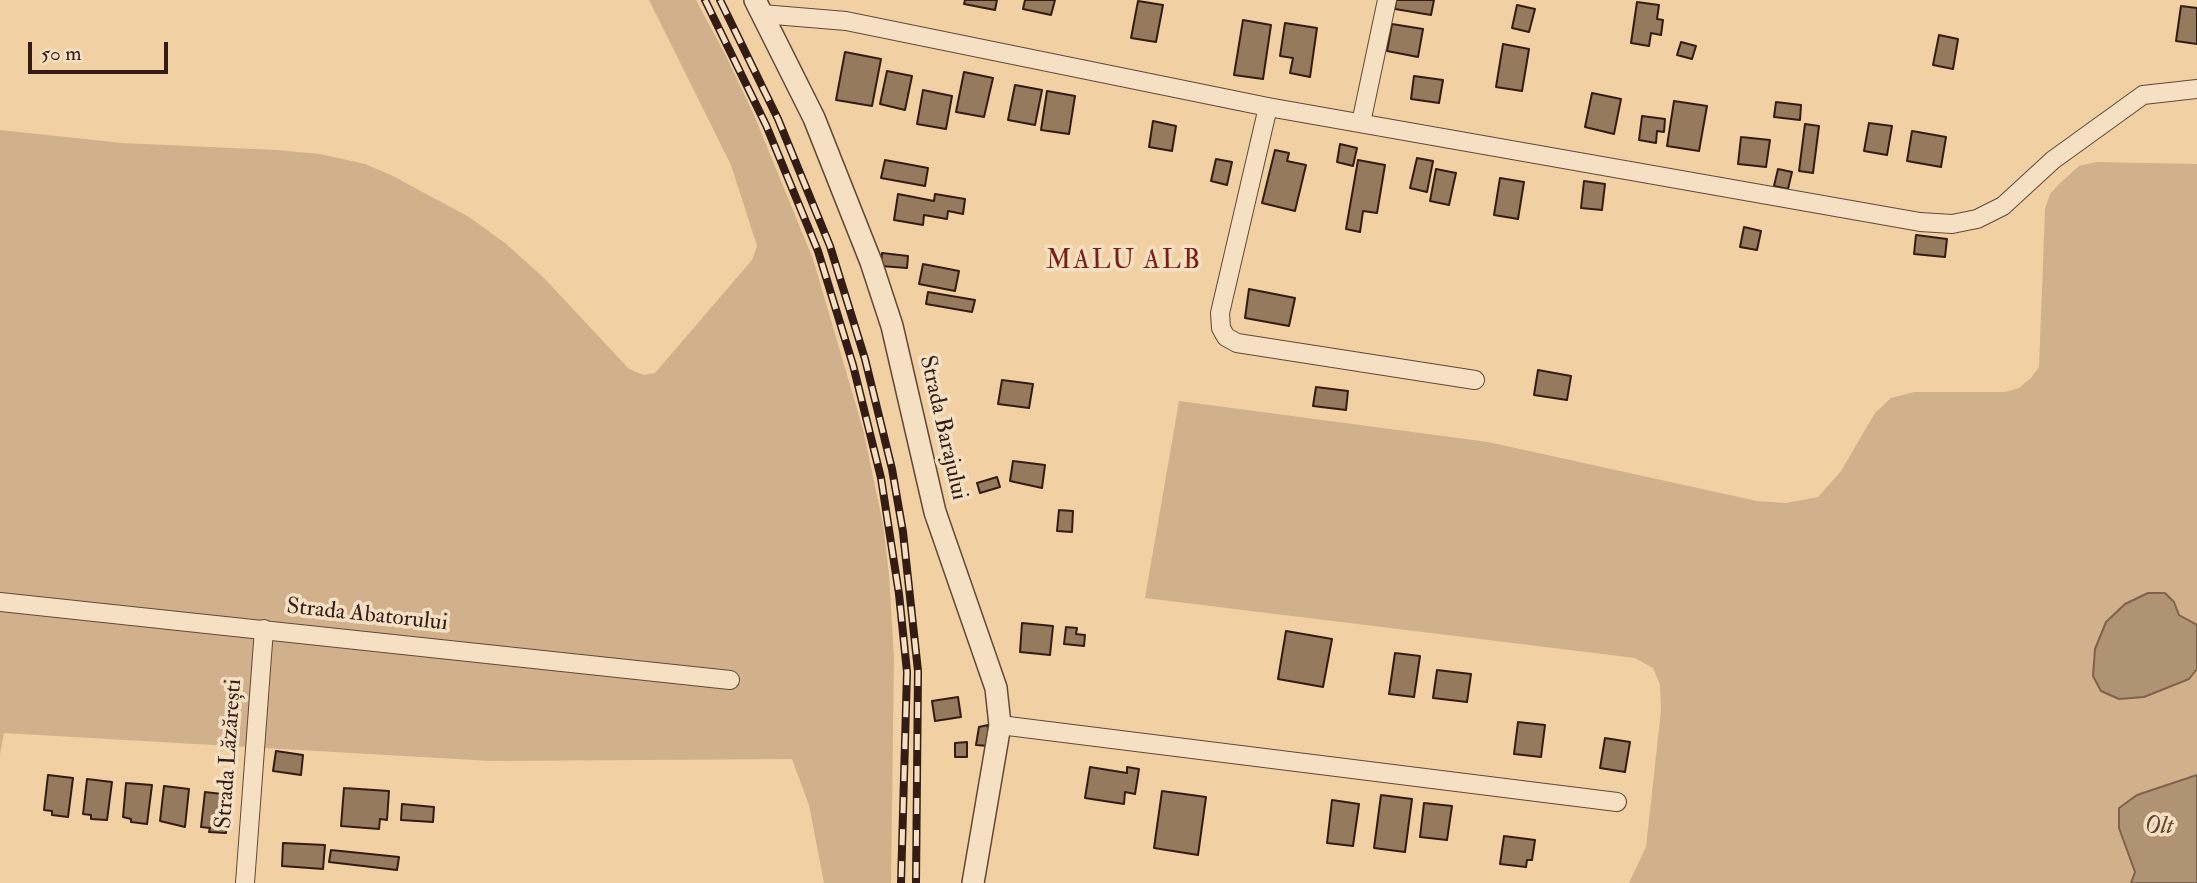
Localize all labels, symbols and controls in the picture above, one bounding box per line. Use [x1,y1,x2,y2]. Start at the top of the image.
scale bar [32,28,172,72]
text: 50 m [41,40,82,67]
district label: MALU ALB [1047,246,1201,278]
street label: Strada Barajului [912,353,972,503]
street label: Strada Abatorului [285,594,449,638]
street label: Strada Lăzărești [211,678,249,830]
water label: Olt [2145,814,2173,842]

